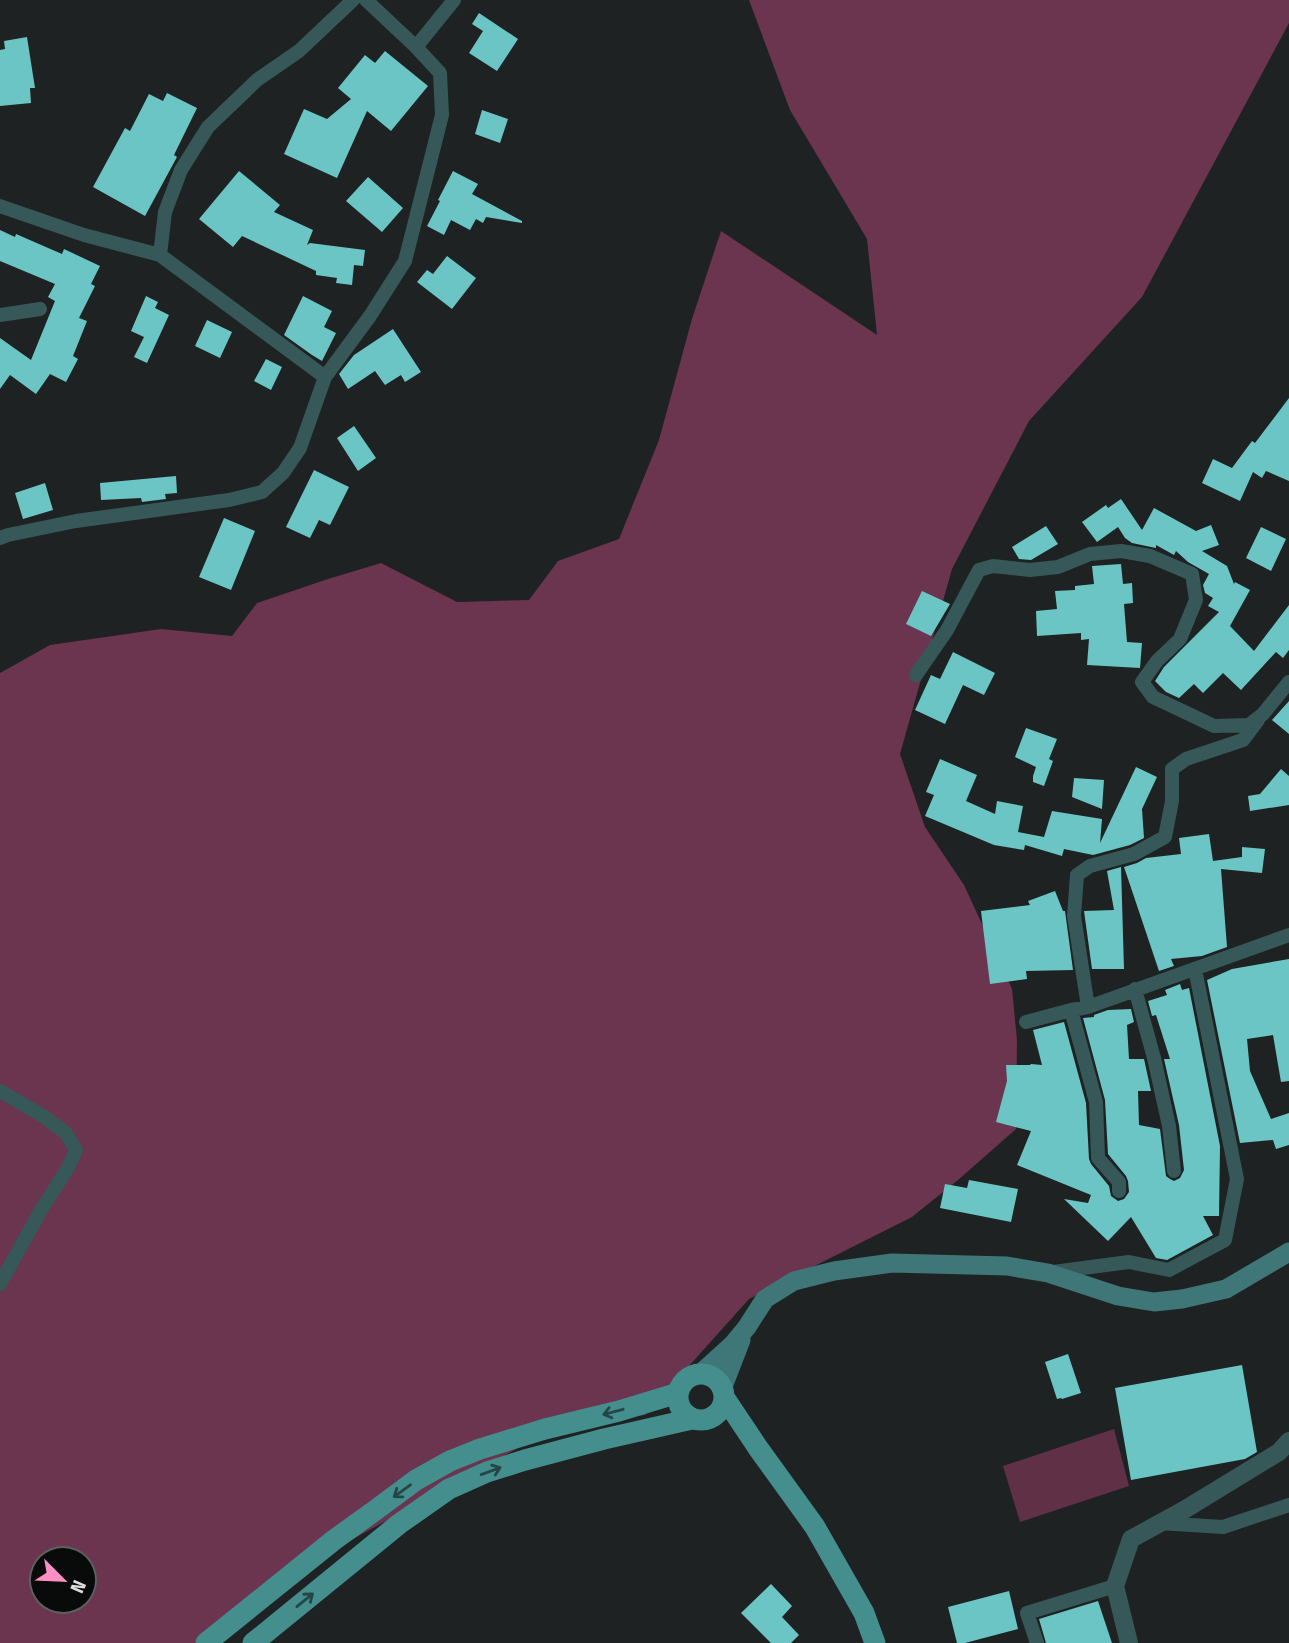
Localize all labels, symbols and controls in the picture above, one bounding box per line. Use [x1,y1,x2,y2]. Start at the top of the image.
one-way arrow [602,1406,625,1419]
one-way arrow [480,1464,502,1476]
one-way arrow [392,1483,411,1498]
north arrow [28,1545,98,1615]
text: N [65,1577,91,1597]
one-way arrow [296,1592,314,1607]

